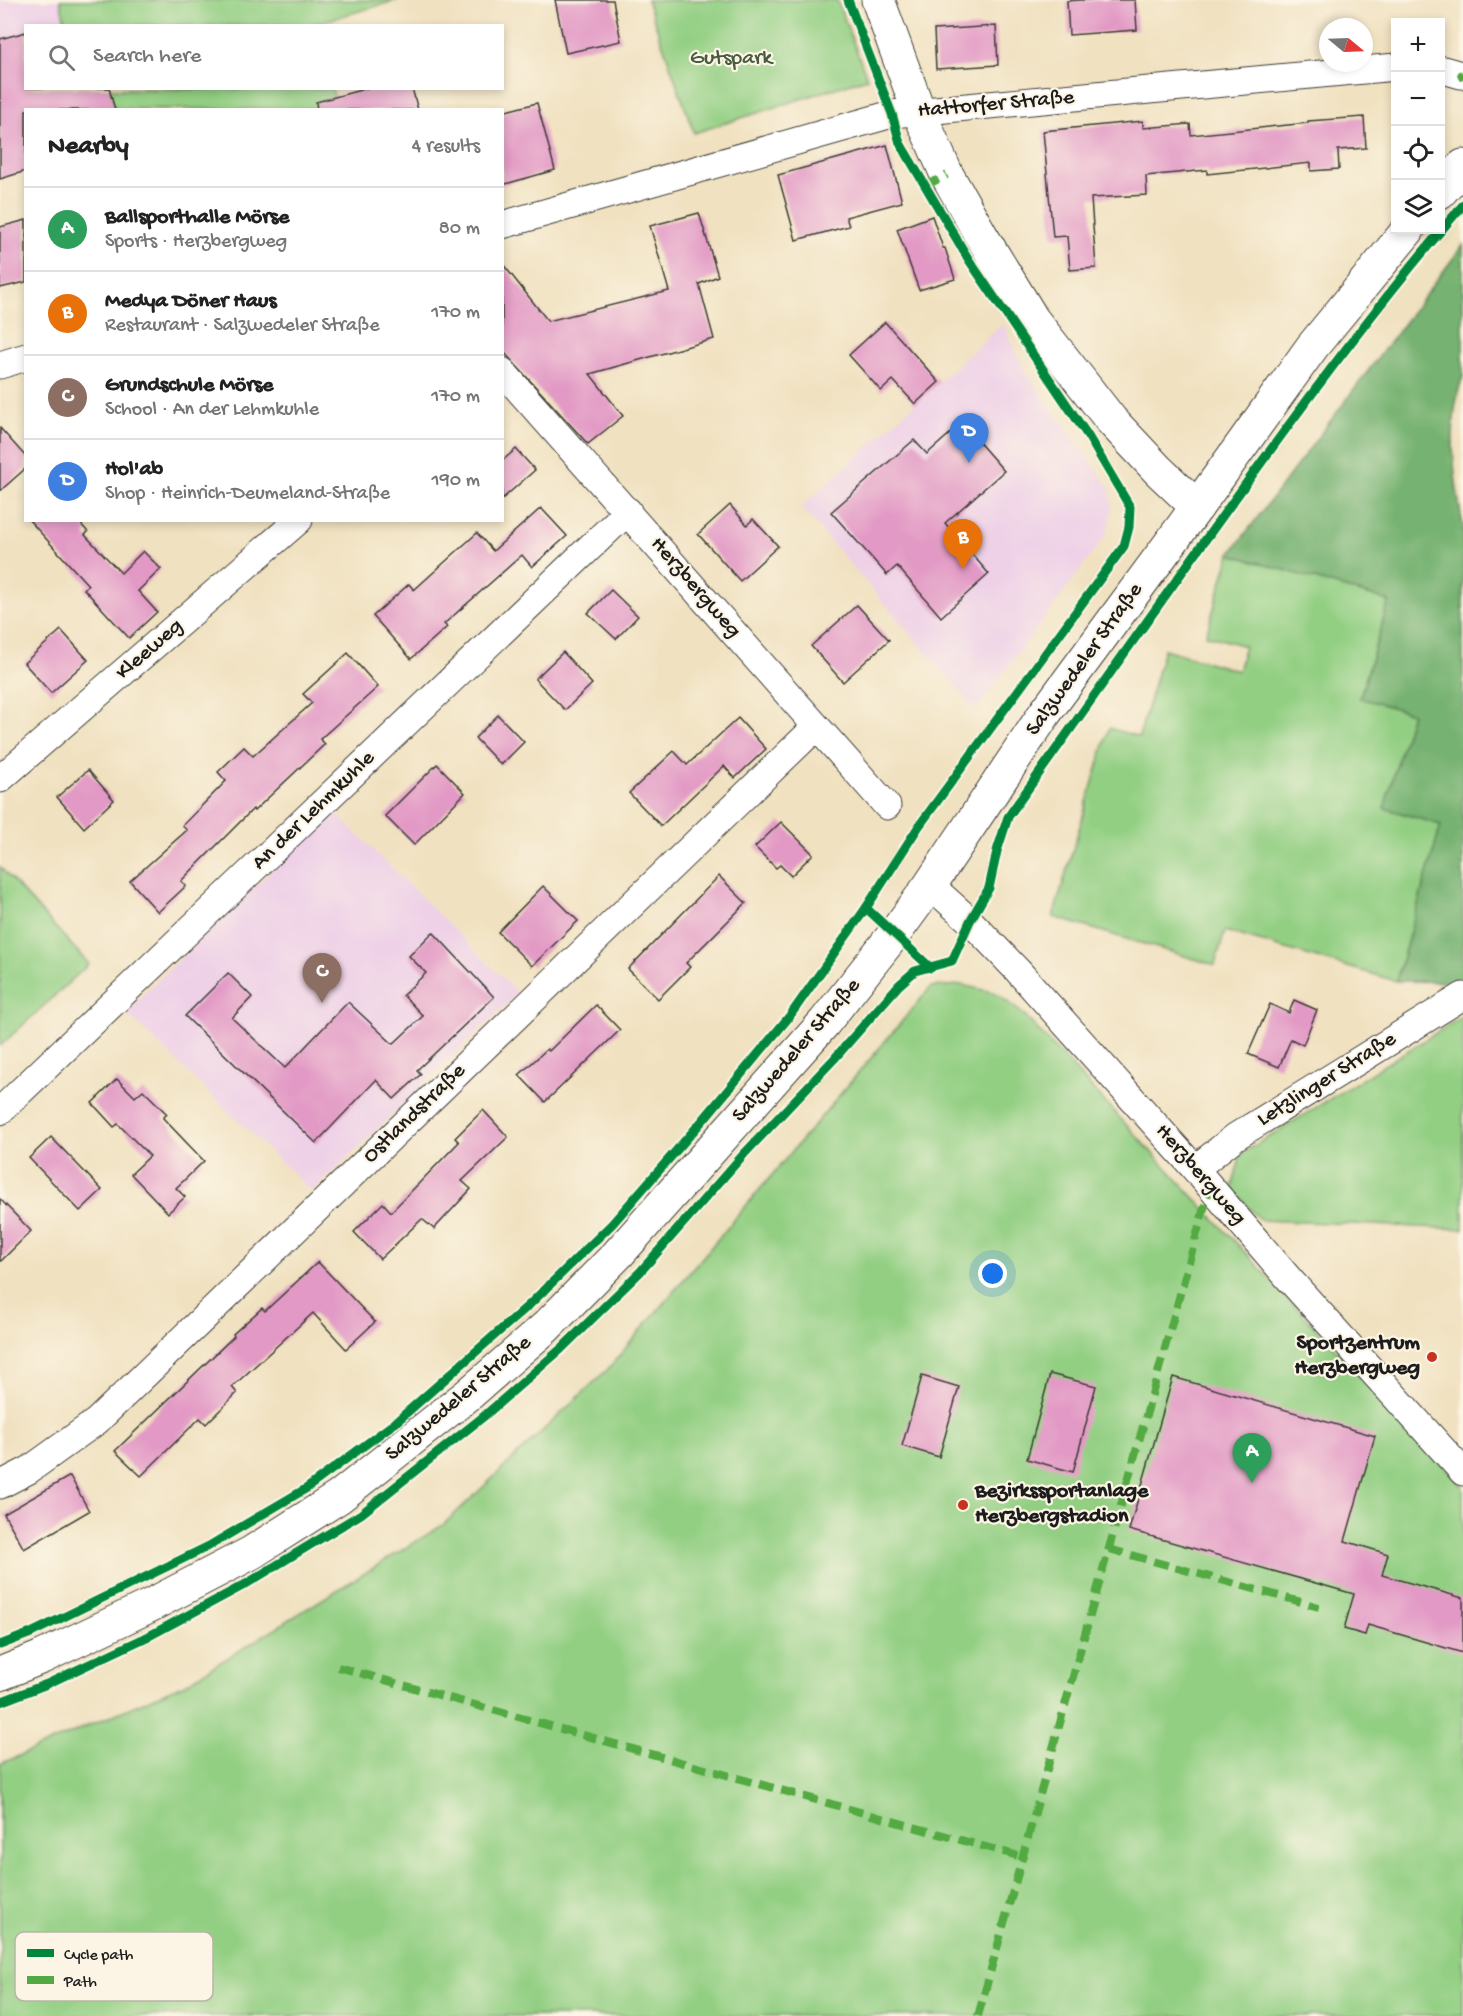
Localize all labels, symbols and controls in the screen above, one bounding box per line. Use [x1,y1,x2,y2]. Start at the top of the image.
north arrow [1319,18,1373,72]
map controls [1391,18,1445,234]
button: + [1391,18,1445,72]
search box [24,24,504,90]
icon: search [45,41,78,74]
text: Search here [93,44,201,70]
park label: Gutspark [690,46,774,72]
button: − [1391,72,1445,126]
street label: Hattorfer Straße [917,85,1076,125]
button: locate [1391,126,1445,180]
text: Nearby [48,132,129,163]
text: 4 results [412,136,480,159]
button: layers [1391,180,1445,234]
text: Ballsporthalle Mörse [105,205,289,231]
text: A [62,218,73,241]
text: 80 m [439,218,480,241]
text: Sports · Herzbergweg [105,231,287,254]
text: Medya Döner Haus [105,289,277,315]
text: B [62,302,73,325]
text: 170 m [431,302,480,325]
text: Restaurant · Salzwedeler Straße [105,315,380,338]
text: Grundschule Mörse [105,373,273,399]
text: C [62,386,73,409]
text: 170 m [431,386,480,409]
text: School · An der Lehmkuhle [105,399,319,422]
pin: D [950,414,988,463]
text: Hol'ab [105,457,163,483]
text: D [61,470,74,493]
text: 190 m [432,470,480,493]
text: Shop · Heinrich-Deumeland-Straße [105,483,390,506]
pin: B [944,520,982,569]
street label: Herzbergweg [644,532,746,644]
street label: Salzwedeler Straße [1021,578,1150,742]
street label: Kleeweg [111,614,189,686]
street label: An der Lehmkuhle [247,745,381,876]
pin: C [302,954,342,1003]
street label: Salzwedeler Straße [727,973,867,1128]
street label: Letzlinger Straße [1253,1027,1402,1133]
street label: Ostlandstraße [358,1058,472,1169]
street label: Herzbergweg [1149,1119,1251,1231]
your location [978,1259,1007,1288]
street label: Salzwedeler Straße [381,1330,538,1468]
place label: Sportzentrum Herzbergweg [1294,1331,1420,1382]
marker: Sportzentrum Herzbergweg [1425,1350,1439,1364]
pin: A [1232,1434,1272,1483]
place label: Bezirkssportanlage Herzbergstadion [974,1479,1149,1530]
marker: Bezirkssportanlage Herzbergstadion [956,1498,970,1512]
legend [15,1932,213,2001]
text: Cycle path [64,1947,134,1966]
text: Path [63,1974,97,1993]

